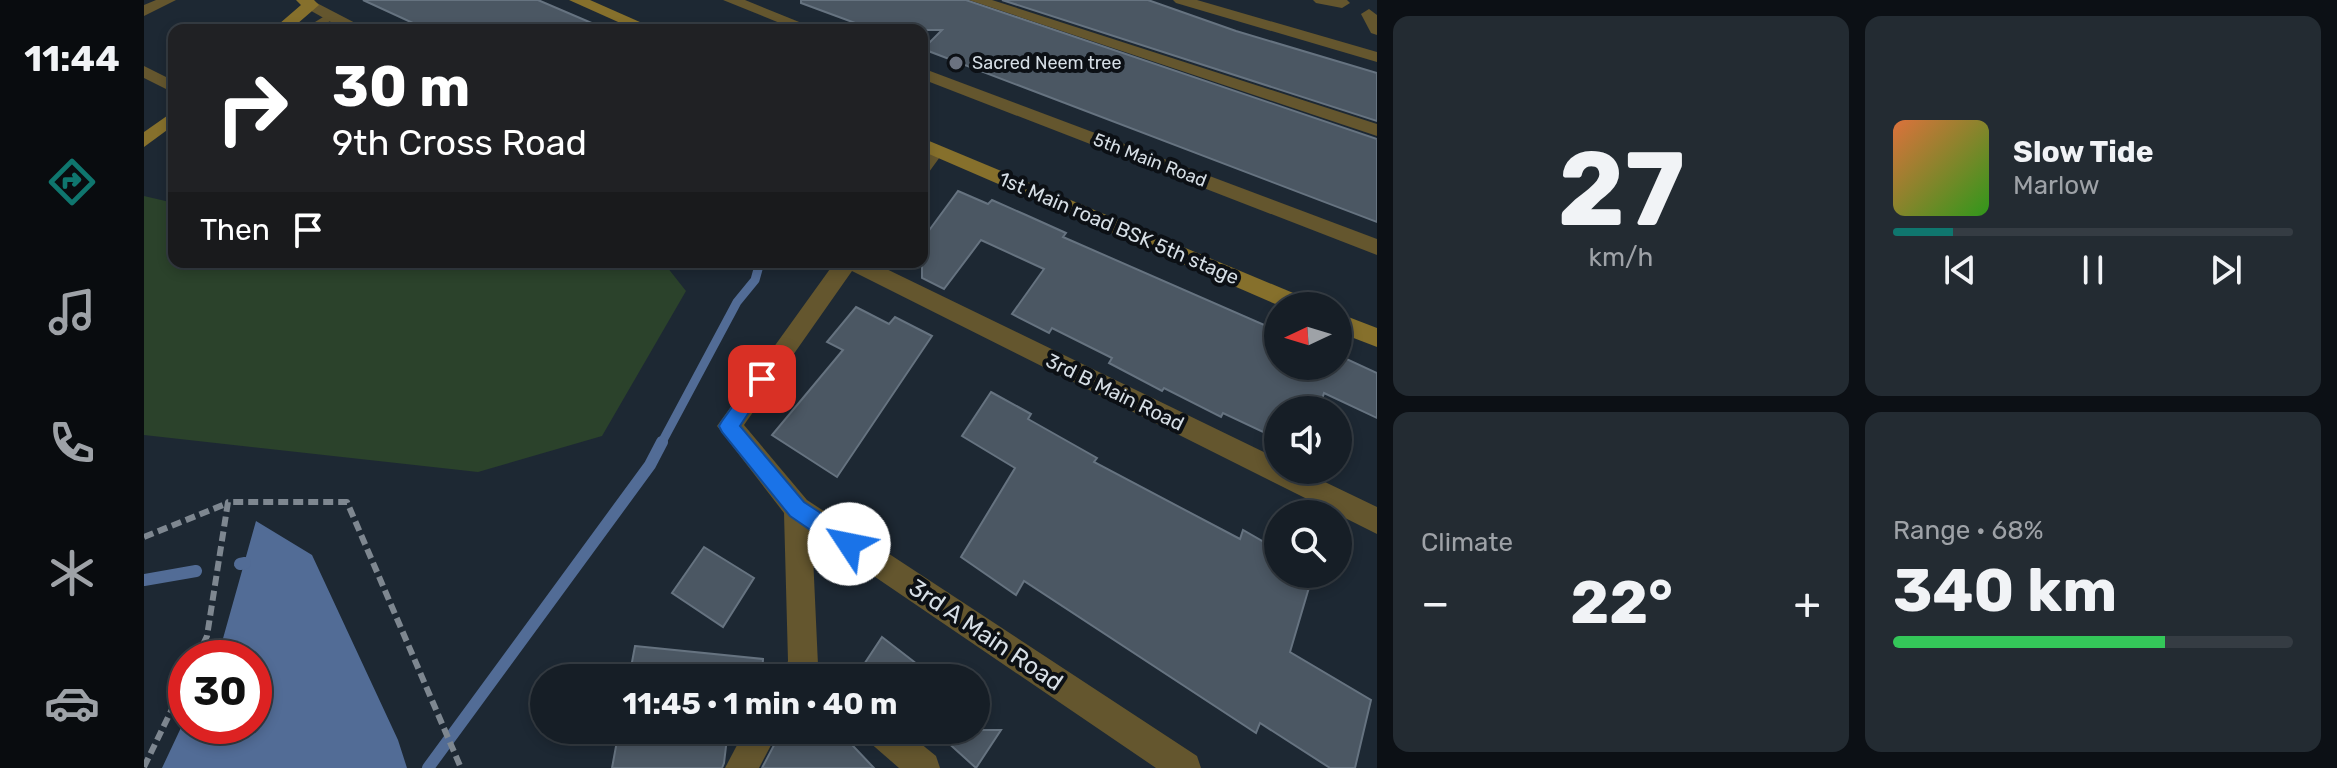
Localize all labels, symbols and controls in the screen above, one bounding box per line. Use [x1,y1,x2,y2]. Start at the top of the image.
text: 11:44 [24,37,120,80]
place label: Sacred Neem tree [972,52,1122,74]
text: 30 m [332,54,470,120]
marker: Sacred Neem tree [947,54,965,72]
icon: right [200,56,304,160]
text: 9th Cross Road [332,121,587,164]
street label: 5th Main Road [1090,128,1210,192]
text: 27 [1557,128,1685,251]
text: Slow Tide [2013,134,2153,170]
icon: directions [44,154,100,210]
street label: 1st Main road BSK 5th stage [995,166,1243,290]
text: Marlow [2013,170,2100,201]
icon: arrive [286,208,330,252]
text: Then [200,212,270,248]
text: km/h [1589,242,1653,273]
icon: previous [1938,248,1982,292]
icon: pause [2071,248,2115,292]
icon: next [2204,248,2248,292]
icon: music [44,284,100,340]
north arrow [1264,292,1352,380]
map controls [1264,292,1352,588]
pin [728,345,796,413]
street label: 3rd B Main Road [1042,348,1188,436]
icon: arrive [740,357,784,401]
button: sound [1264,396,1352,484]
icon: phone [44,415,100,471]
button: search [1264,500,1352,588]
position arrow [807,502,891,586]
text: Range · 68% [1893,515,2044,546]
text: Climate [1421,527,1513,558]
icon: climate [44,545,100,601]
text: 340 km [1893,555,2117,626]
text: 22° [1570,567,1673,638]
street label: 3rd A Main Road [904,573,1068,697]
text: − [1421,577,1450,629]
text: + [1794,577,1821,629]
speed limit sign: 30 [168,640,272,744]
icon: car [44,675,100,731]
text: 11:45 · 1 min · 40 m [622,686,898,722]

